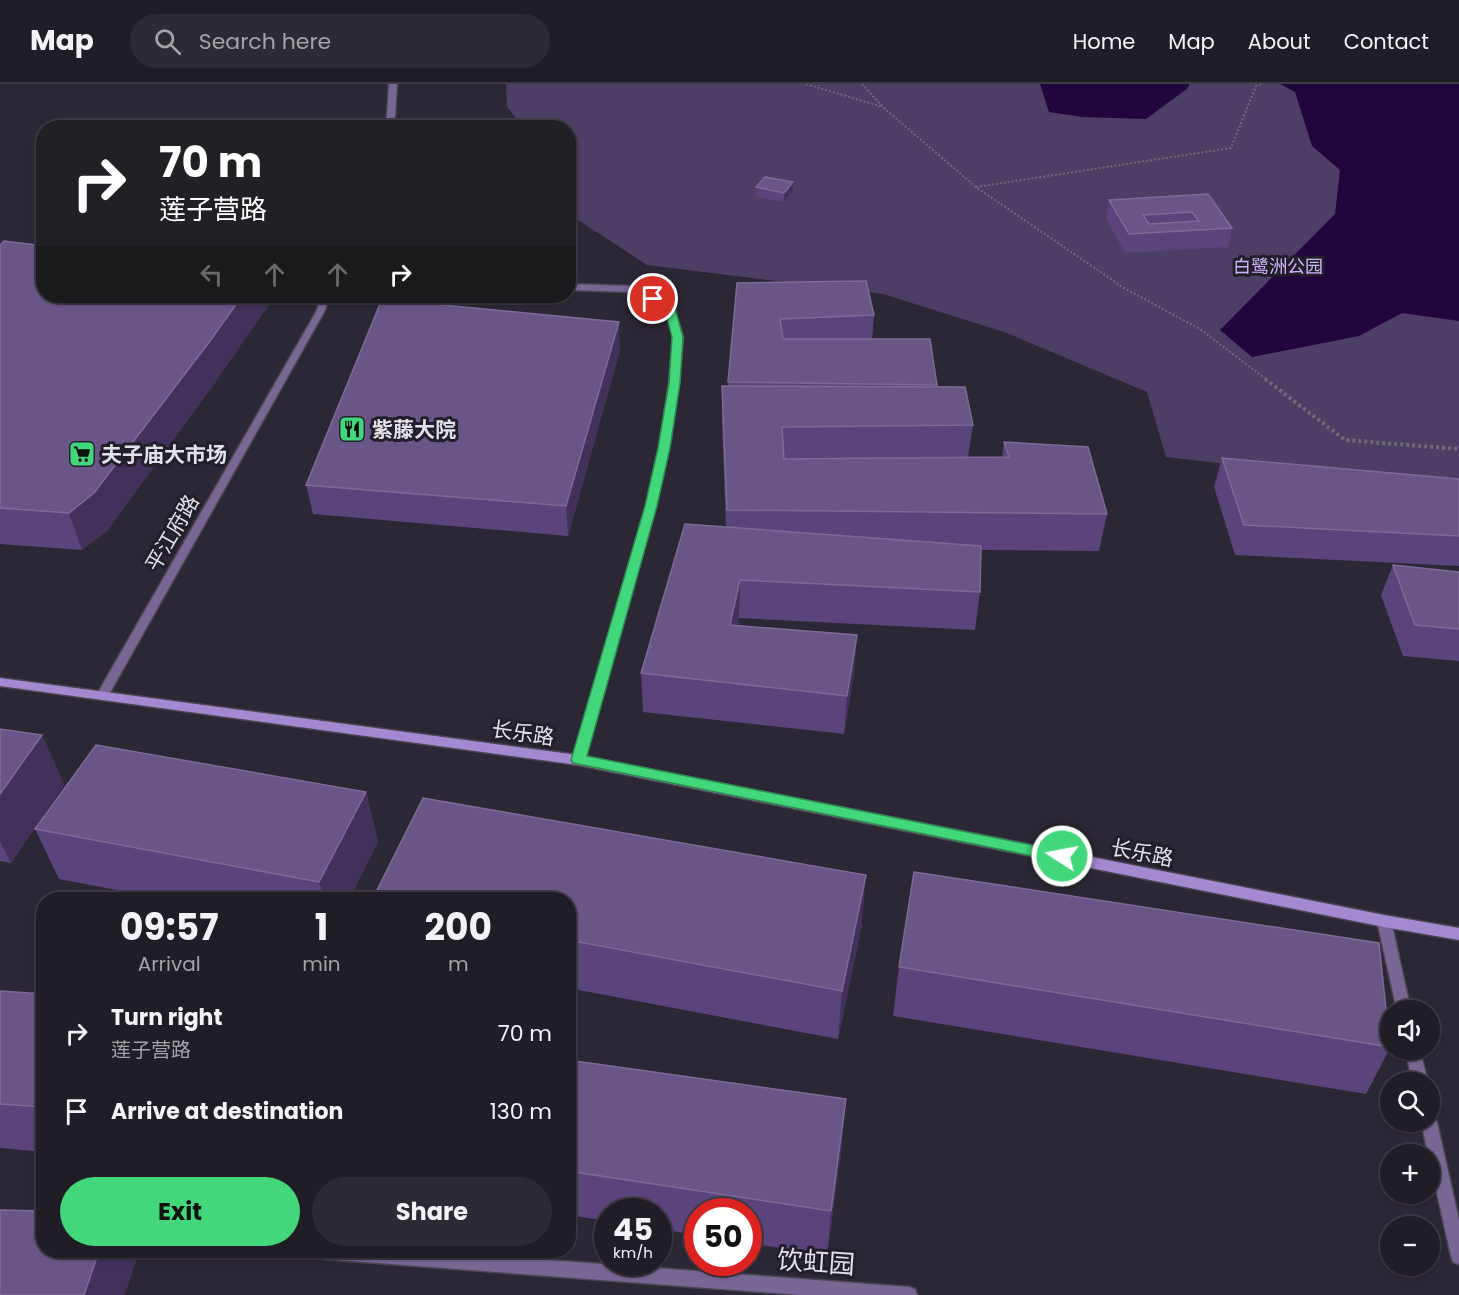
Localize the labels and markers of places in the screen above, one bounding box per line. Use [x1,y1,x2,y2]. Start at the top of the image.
pin [627,273,678,324]
restaurant icon: 紫藤大院 [337,414,367,444]
place label: 紫藤大院 [372,415,456,444]
supermarket icon: 夫子庙大市场 [67,439,97,469]
place label: 夫子庙大市场 [101,440,227,469]

